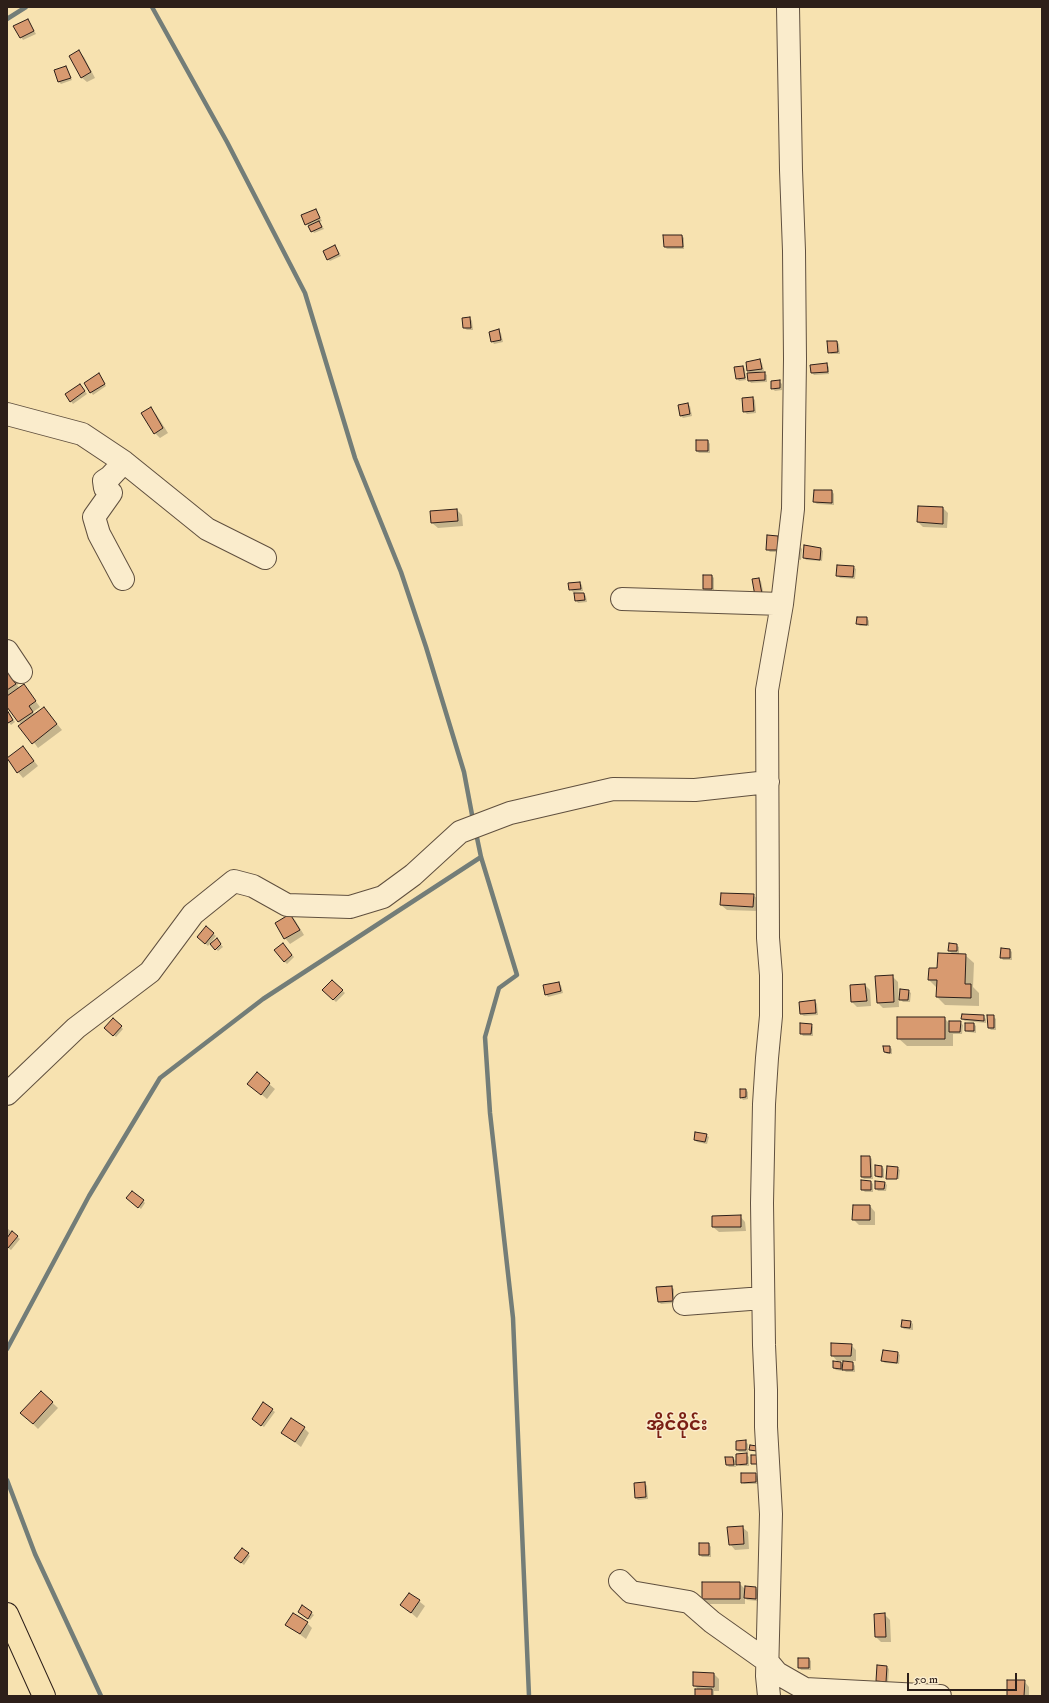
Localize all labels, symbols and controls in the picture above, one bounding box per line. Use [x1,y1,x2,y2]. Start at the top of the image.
district label: အိုင်ဝိုင်း [646,1415,708,1437]
scale bar [909,1665,1019,1691]
text: 50 m [914,1672,938,1687]

